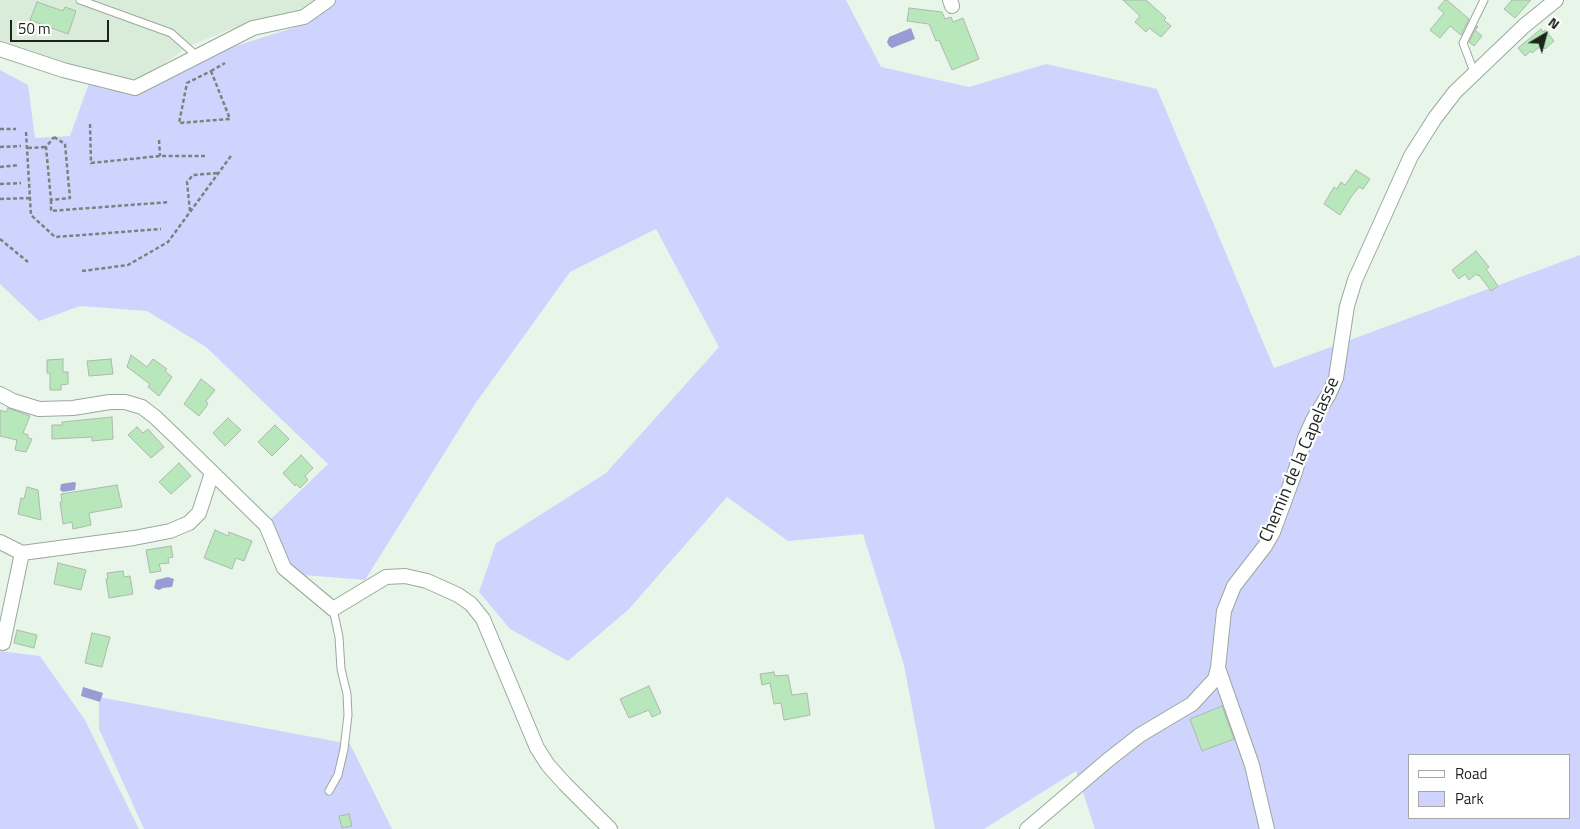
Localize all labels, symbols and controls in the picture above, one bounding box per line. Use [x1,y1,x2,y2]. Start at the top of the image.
scale bar [12,10,111,42]
north arrow [1520,10,1570,60]
text: N [1544,11,1565,34]
text: 50 m [18,17,51,40]
street label: Chemin de la Capelasse [1255,374,1345,546]
legend [1408,754,1570,819]
text: Road [1455,762,1487,785]
text: Park [1455,787,1484,810]

